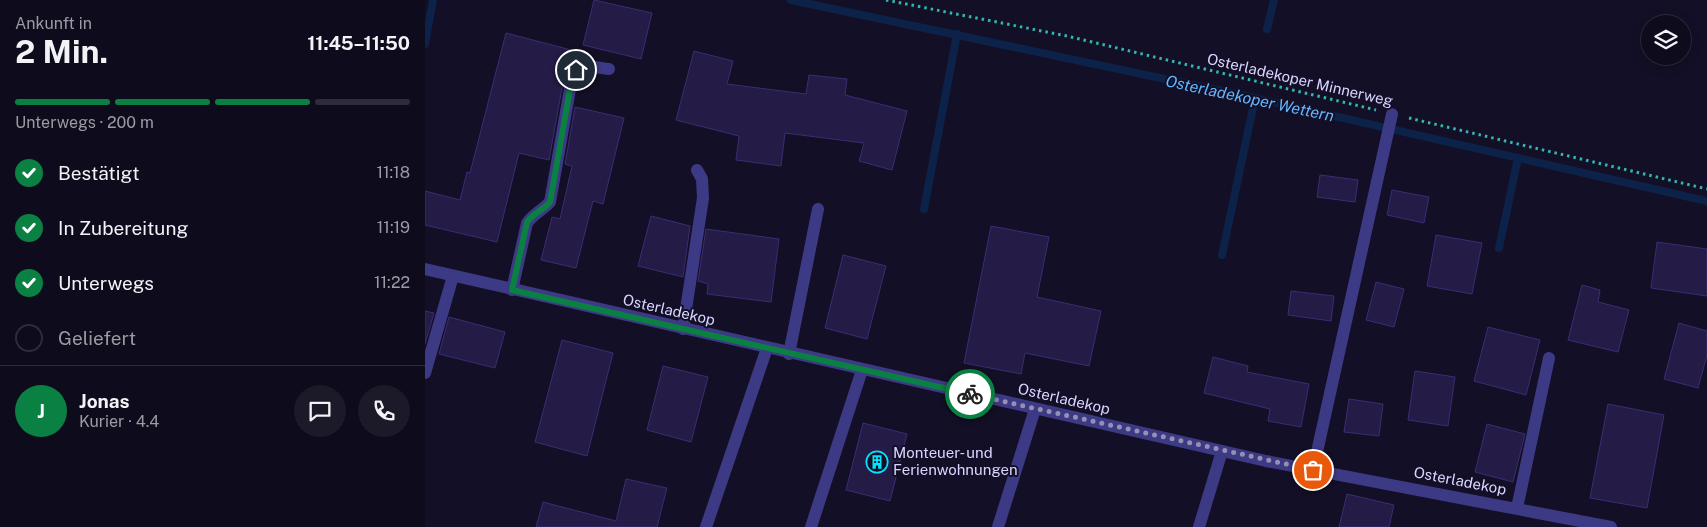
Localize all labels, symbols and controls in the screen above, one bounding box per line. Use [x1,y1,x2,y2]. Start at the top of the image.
text: Ankunft in [15,14,92,33]
map controls [1641,15,1691,65]
button: layers [1641,15,1691,65]
text: 11:45–11:50 [307,32,410,54]
text: 2 Min. [15,33,108,70]
pin [555,49,597,91]
street label: Osterladekoper Minnerweg [1205,50,1395,109]
icon: home [562,56,590,84]
water label: Osterladekoper Wettern [1164,71,1336,126]
text: Unterwegs · 200 m [15,113,154,132]
icon: check [15,159,43,187]
text: Bestätigt [58,162,140,184]
text: 11:18 [376,163,410,182]
icon: check [15,214,43,242]
text: In Zubereitung [58,217,188,239]
text: 11:19 [377,218,410,237]
icon: check [15,269,43,297]
text: Unterwegs [58,272,154,294]
text: 11:22 [374,273,410,292]
street label: Osterladekop [621,291,717,328]
text: Geliefert [58,327,136,349]
courier [945,369,995,419]
icon: bike [956,380,984,408]
street label: Osterladekop [1016,380,1112,417]
button: chat [294,385,346,437]
button: phone [358,385,410,437]
text: Jonas [79,390,129,412]
text: J [37,400,45,422]
text: Kurier · 4.4 [79,412,159,431]
place label: Monteuer- und Ferienwohnungen [893,444,1018,478]
pin [1292,449,1334,491]
building icon: Monteuer- und Ferienwohnungen [865,450,889,474]
icon: bag [1299,456,1327,484]
street label: Osterladekop [1412,463,1508,498]

